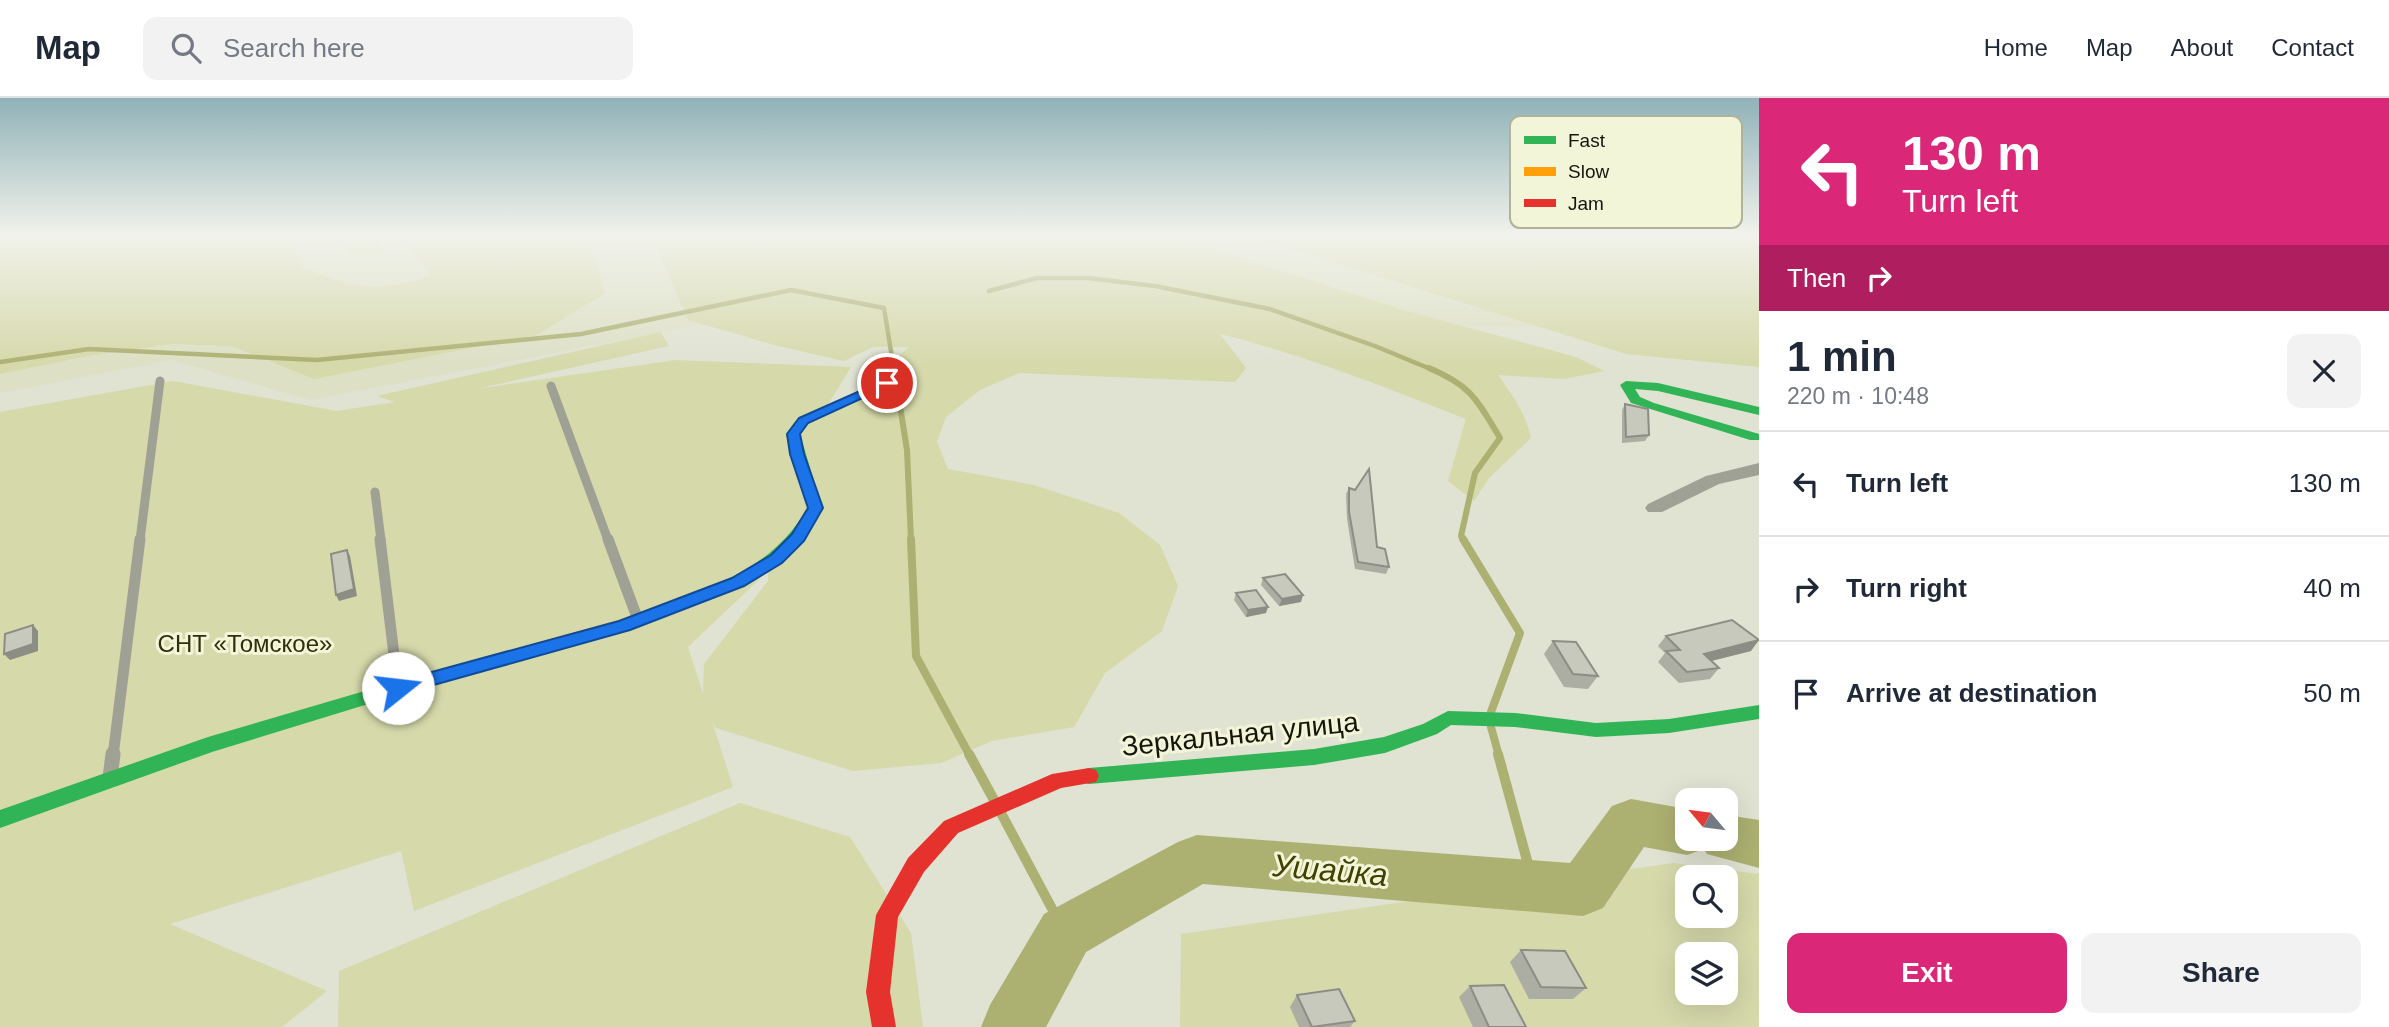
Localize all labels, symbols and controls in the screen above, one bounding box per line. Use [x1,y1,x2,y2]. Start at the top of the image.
search box [143,17,633,80]
text: Map [35,29,101,66]
icon: search [167,29,205,67]
text: Search here [223,33,365,63]
text: Home [1984,34,2048,61]
text: Map [2086,34,2133,61]
text: About [2171,34,2233,61]
text: Contact [2271,34,2354,61]
legend [1510,116,1742,228]
icon: left [1787,126,1878,217]
text: 130 m [1902,126,2041,180]
text: Fast [1568,130,1606,151]
text: Slow [1568,161,1609,182]
text: Turn left [1902,183,2018,219]
text: Jam [1568,193,1604,214]
icon: right [1860,259,1898,297]
text: Then [1787,263,1846,293]
text: 1 min [1787,333,1897,380]
button: close [2287,334,2361,408]
pin [857,353,917,413]
icon: arrive [868,364,906,402]
text: 220 m · 10:48 [1787,383,1929,409]
icon: left [1787,465,1825,503]
text: Turn left [1846,468,1948,498]
text: 130 m [2289,468,2361,498]
icon: right [1787,570,1825,608]
text: Turn right [1846,573,1967,603]
text: 40 m [2303,573,2361,603]
park label: СНТ «Томское» [158,630,332,657]
position arrow [361,651,435,725]
icon: arrive [1787,675,1825,713]
text: Arrive at destination [1846,678,2097,708]
text: 50 m [2303,678,2361,708]
street label: Зеркальная улица [1120,706,1361,762]
north arrow [1675,788,1738,850]
map controls [1675,788,1738,1005]
water label: Ушайка [1270,847,1389,893]
button: search [1675,865,1738,928]
button: Exit [1787,933,2067,1013]
button: Share [2081,933,2361,1013]
button: layers [1675,942,1738,1005]

